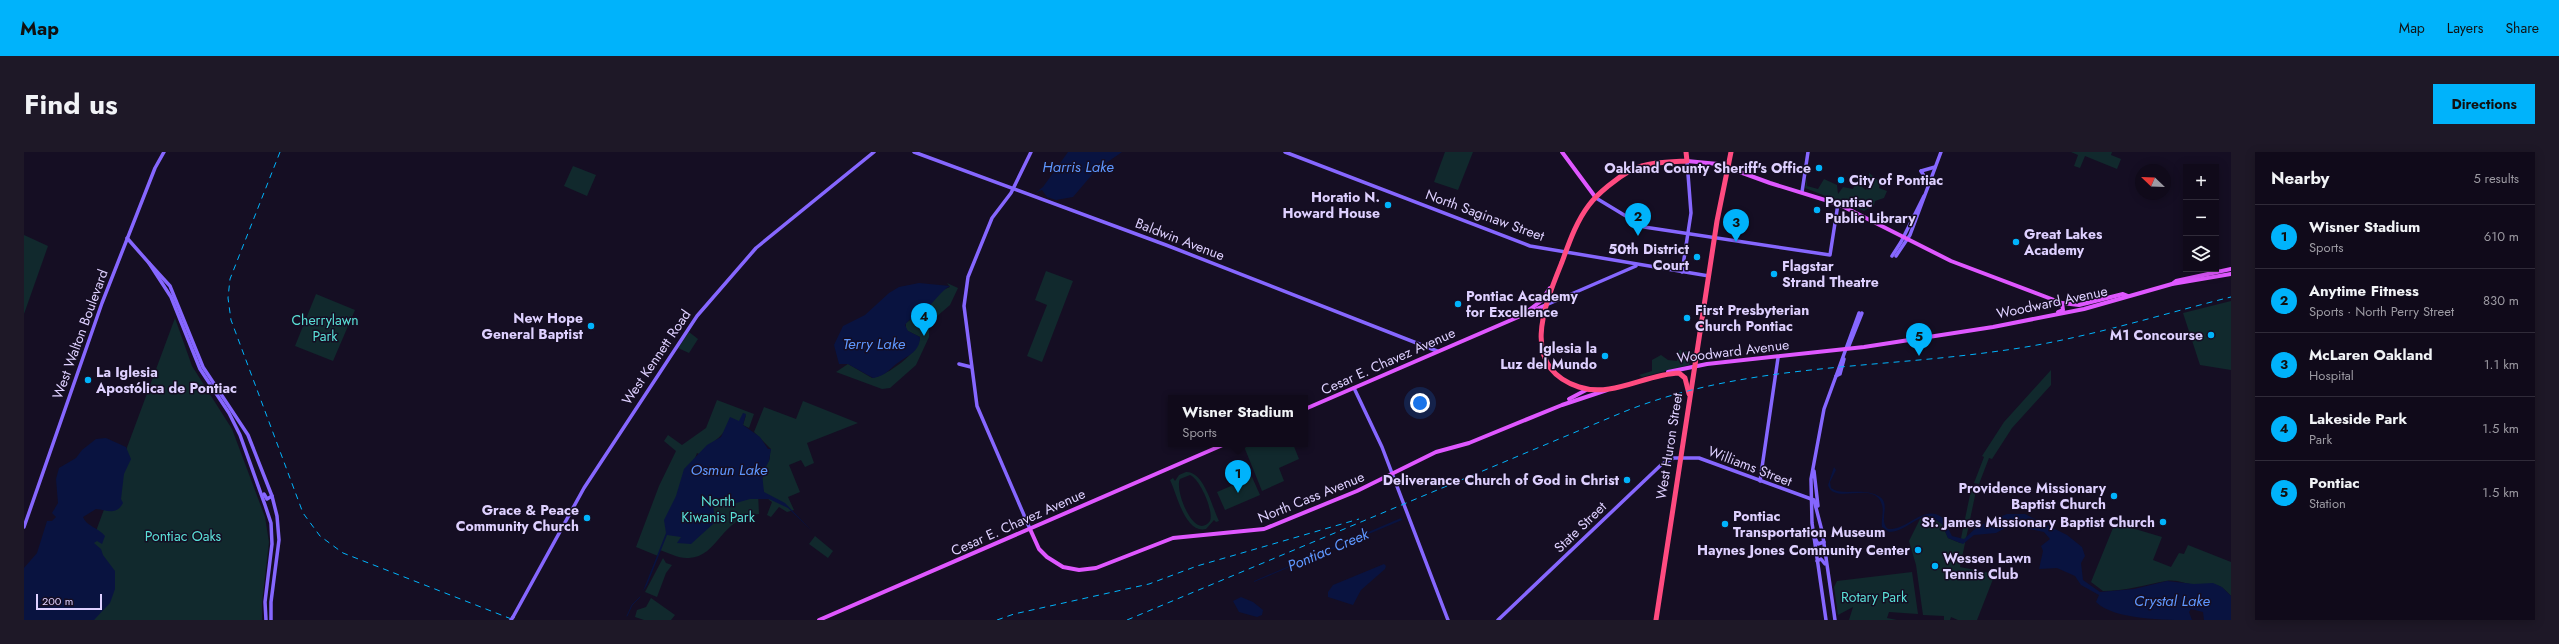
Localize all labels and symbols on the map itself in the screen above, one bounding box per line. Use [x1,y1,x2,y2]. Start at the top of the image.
water label: Harris Lake [1042,156,1114,178]
place label: Oakland County Sheriff's Office [1604,158,1811,178]
marker: Oakland County Sheriff's Office [1814,163,1824,173]
north arrow [2135,164,2171,200]
place label: City of Pontiac [1849,170,1943,190]
marker: City of Pontiac [1836,175,1846,185]
street label: North Saginaw Street [1423,184,1548,246]
place label: Horatio N. Howard House [1282,187,1380,223]
place label: Pontiac Public Library [1825,192,1916,228]
marker: Horatio N. Howard House [1383,200,1393,210]
pin: 2 [1625,203,1651,236]
marker: Pontiac Public Library [1812,205,1822,215]
pin: 3 [1723,209,1749,242]
street label: Baldwin Avenue [1133,213,1227,265]
place label: Great Lakes Academy [2023,224,2103,260]
marker: Great Lakes Academy [2011,237,2021,247]
place label: 50th District Court [1608,239,1690,275]
marker: 50th District Court [1692,252,1702,262]
place label: Flagstar Strand Theatre [1782,256,1879,292]
street label: West Walton Boulevard [47,266,113,402]
marker: Flagstar Strand Theatre [1769,269,1779,279]
street label: Woodward Avenue [1995,280,2109,324]
place label: Pontiac Academy for Excellence [1466,286,1578,322]
marker: Pontiac Academy for Excellence [1453,299,1463,309]
place label: First Presbyterian Church Pontiac [1695,300,1809,336]
pin: 4 [911,303,937,336]
street label: West Kennett Road [617,305,695,409]
place label: New Hope General Baptist [482,308,584,344]
park label: Cherrylawn Park [291,310,359,346]
marker: First Presbyterian Church Pontiac [1682,313,1692,323]
marker: New Hope General Baptist [586,321,596,331]
street label: Cesar E. Chavez Avenue [1318,322,1458,400]
pin: 5 [1906,323,1932,356]
place label: M1 Concourse [2110,325,2203,345]
marker: M1 Concourse [2206,330,2216,340]
water label: Terry Lake [843,333,906,355]
street label: Woodward Avenue [1676,334,1790,368]
place label: Iglesia la Luz del Mundo [1500,338,1597,374]
marker: Iglesia la Luz del Mundo [1600,351,1610,361]
place label: La Iglesia Apostólica de Pontiac [95,362,237,398]
marker: La Iglesia Apostólica de Pontiac [83,375,93,385]
street label: West Huron Street [1651,391,1687,501]
your location [1410,393,1430,413]
street label: Williams Street [1705,441,1795,491]
water label: Osmun Lake [690,459,768,481]
pin: 1 [1225,460,1251,493]
street label: North Cass Avenue [1255,466,1367,528]
place label: Deliverance Church of God in Christ [1383,470,1620,490]
marker: Deliverance Church of God in Christ [1622,475,1632,485]
place label: Providence Missionary Baptist Church [1959,478,2107,514]
street label: Cesar E. Chavez Avenue [948,483,1088,561]
park label: North Kiwanis Park [681,491,756,527]
marker: Providence Missionary Baptist Church [2109,491,2119,501]
street label: State Street [1549,496,1611,557]
place label: Grace & Peace Community Church [456,500,579,536]
place label: Pontiac Transportation Museum [1733,506,1885,542]
place label: St. James Missionary Baptist Church [1921,512,2155,532]
marker: Grace & Peace Community Church [582,513,592,523]
marker: St. James Missionary Baptist Church [2158,517,2168,527]
marker: Pontiac Transportation Museum [1720,519,1730,529]
water label: Pontiac Creek [1284,523,1373,577]
park label: Pontiac Oaks [145,526,222,546]
place label: Haynes Jones Community Center [1697,540,1910,560]
marker: Haynes Jones Community Center [1913,545,1923,555]
place label: Wessen Lawn Tennis Club [1943,548,2031,584]
marker: Wessen Lawn Tennis Club [1930,561,1940,571]
park label: Rotary Park [1841,587,1908,607]
water label: Crystal Lake [2134,590,2210,612]
scale bar [36,592,102,611]

